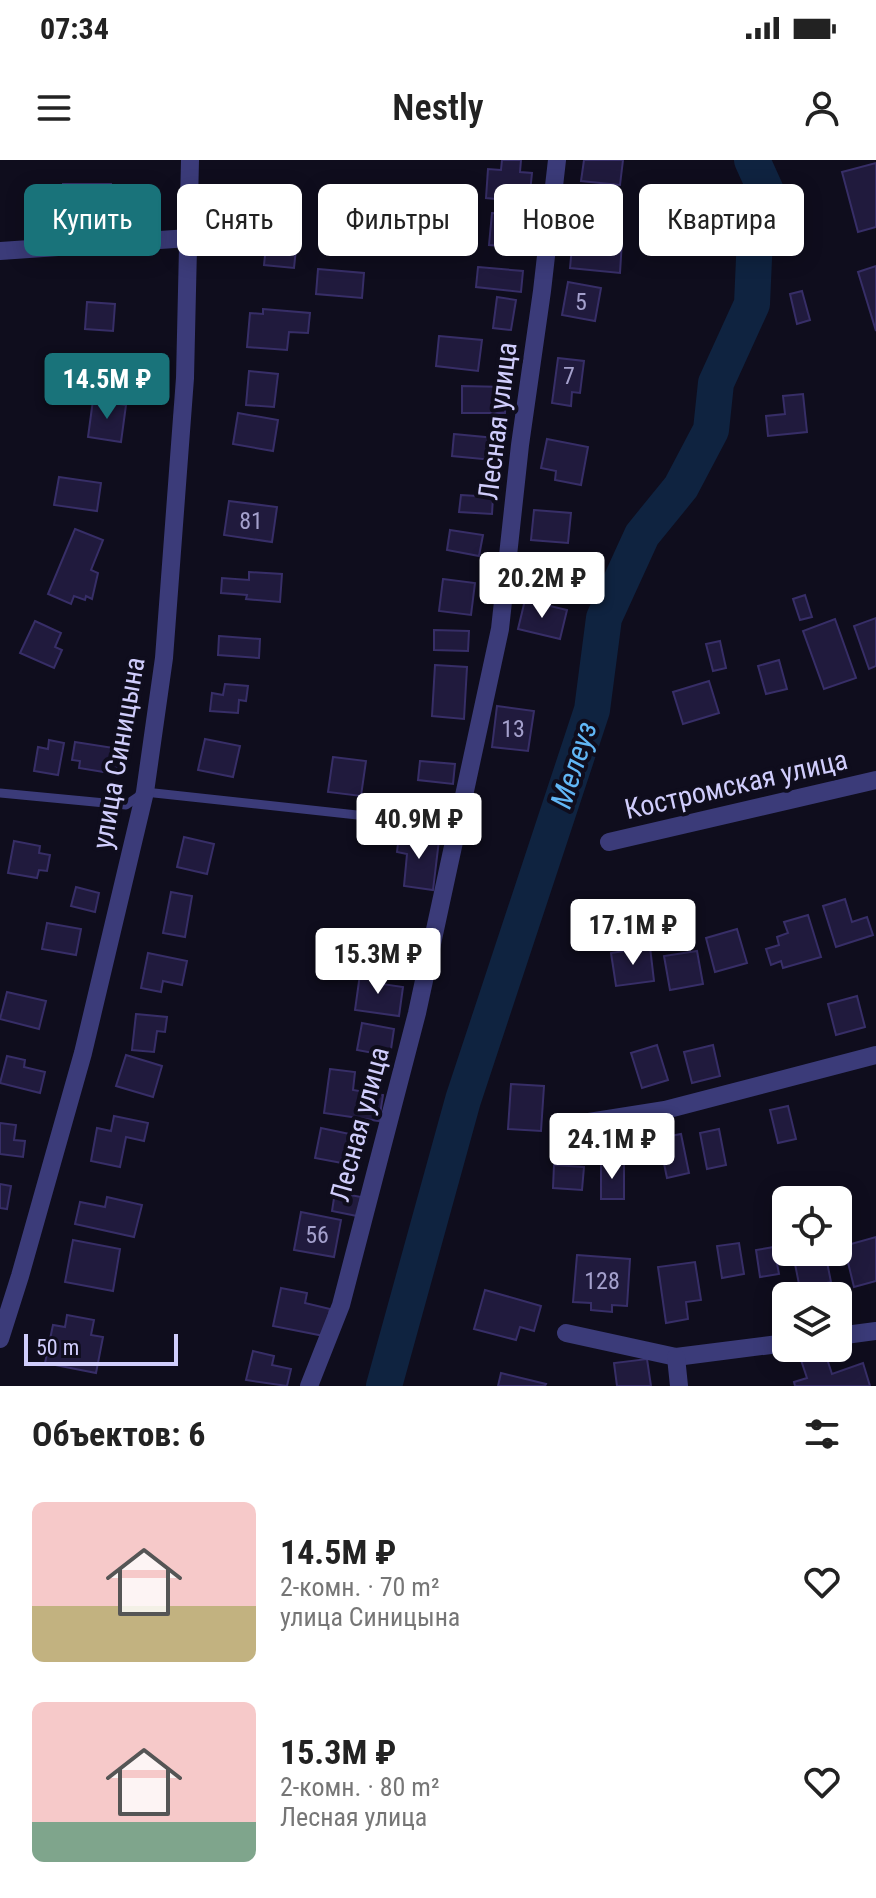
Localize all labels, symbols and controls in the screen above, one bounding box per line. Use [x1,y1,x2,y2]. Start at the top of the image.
text: 07:34 [40,11,109,46]
icon: menu [32,86,76,130]
icon: person [800,86,844,130]
text: Nestly [392,87,484,129]
chip: Купить [24,184,161,256]
chip: Снять [177,184,302,256]
chip: Фильтры [318,184,478,256]
chip: Новое [494,184,623,256]
chip: Квартира [639,184,804,256]
house number: 5 [575,288,587,316]
street label: Лесная улица [471,340,524,502]
pin: 14.5M ₽ [33,353,181,421]
house number: 7 [563,362,575,390]
text: 14.5M ₽ [63,364,151,394]
house number: 81 [239,507,263,535]
pin: 20.2M ₽ [468,552,616,620]
text: 20.2M ₽ [498,563,586,593]
street label: улица Синицына [85,655,152,852]
house number: 13 [501,715,525,743]
water label: Мелеуз [543,717,604,813]
street label: Костромская улица [621,743,851,826]
pin: 40.9M ₽ [345,793,493,861]
text: 40.9M ₽ [375,804,463,834]
pin: 17.1M ₽ [559,899,707,967]
text: 17.1M ₽ [589,910,677,940]
pin: 15.3M ₽ [304,928,452,996]
text: 15.3M ₽ [334,939,422,969]
street label: Лесная улица [323,1043,396,1205]
pin: 24.1M ₽ [538,1113,686,1181]
text: 24.1M ₽ [568,1124,656,1154]
map controls [772,1186,852,1362]
button: locate [772,1186,852,1266]
house number: 56 [305,1221,329,1249]
house number: 128 [584,1267,620,1295]
button: layers [772,1282,852,1362]
scale bar [24,1330,178,1366]
text: 50 m [36,1335,79,1360]
icon: filters [800,1412,844,1456]
text: Объектов: 6 [32,1414,206,1454]
text: 14.5M ₽ [280,1532,396,1572]
icon: home [96,1534,192,1630]
icon: heart [800,1560,844,1604]
text: 2-комн. · 70 m² [280,1572,440,1602]
text: улица Синицына [280,1602,460,1632]
text: 15.3M ₽ [280,1732,396,1772]
icon: home [96,1734,192,1830]
icon: heart [800,1760,844,1804]
text: 2-комн. · 80 m² [280,1772,440,1802]
text: Лесная улица [280,1802,427,1832]

